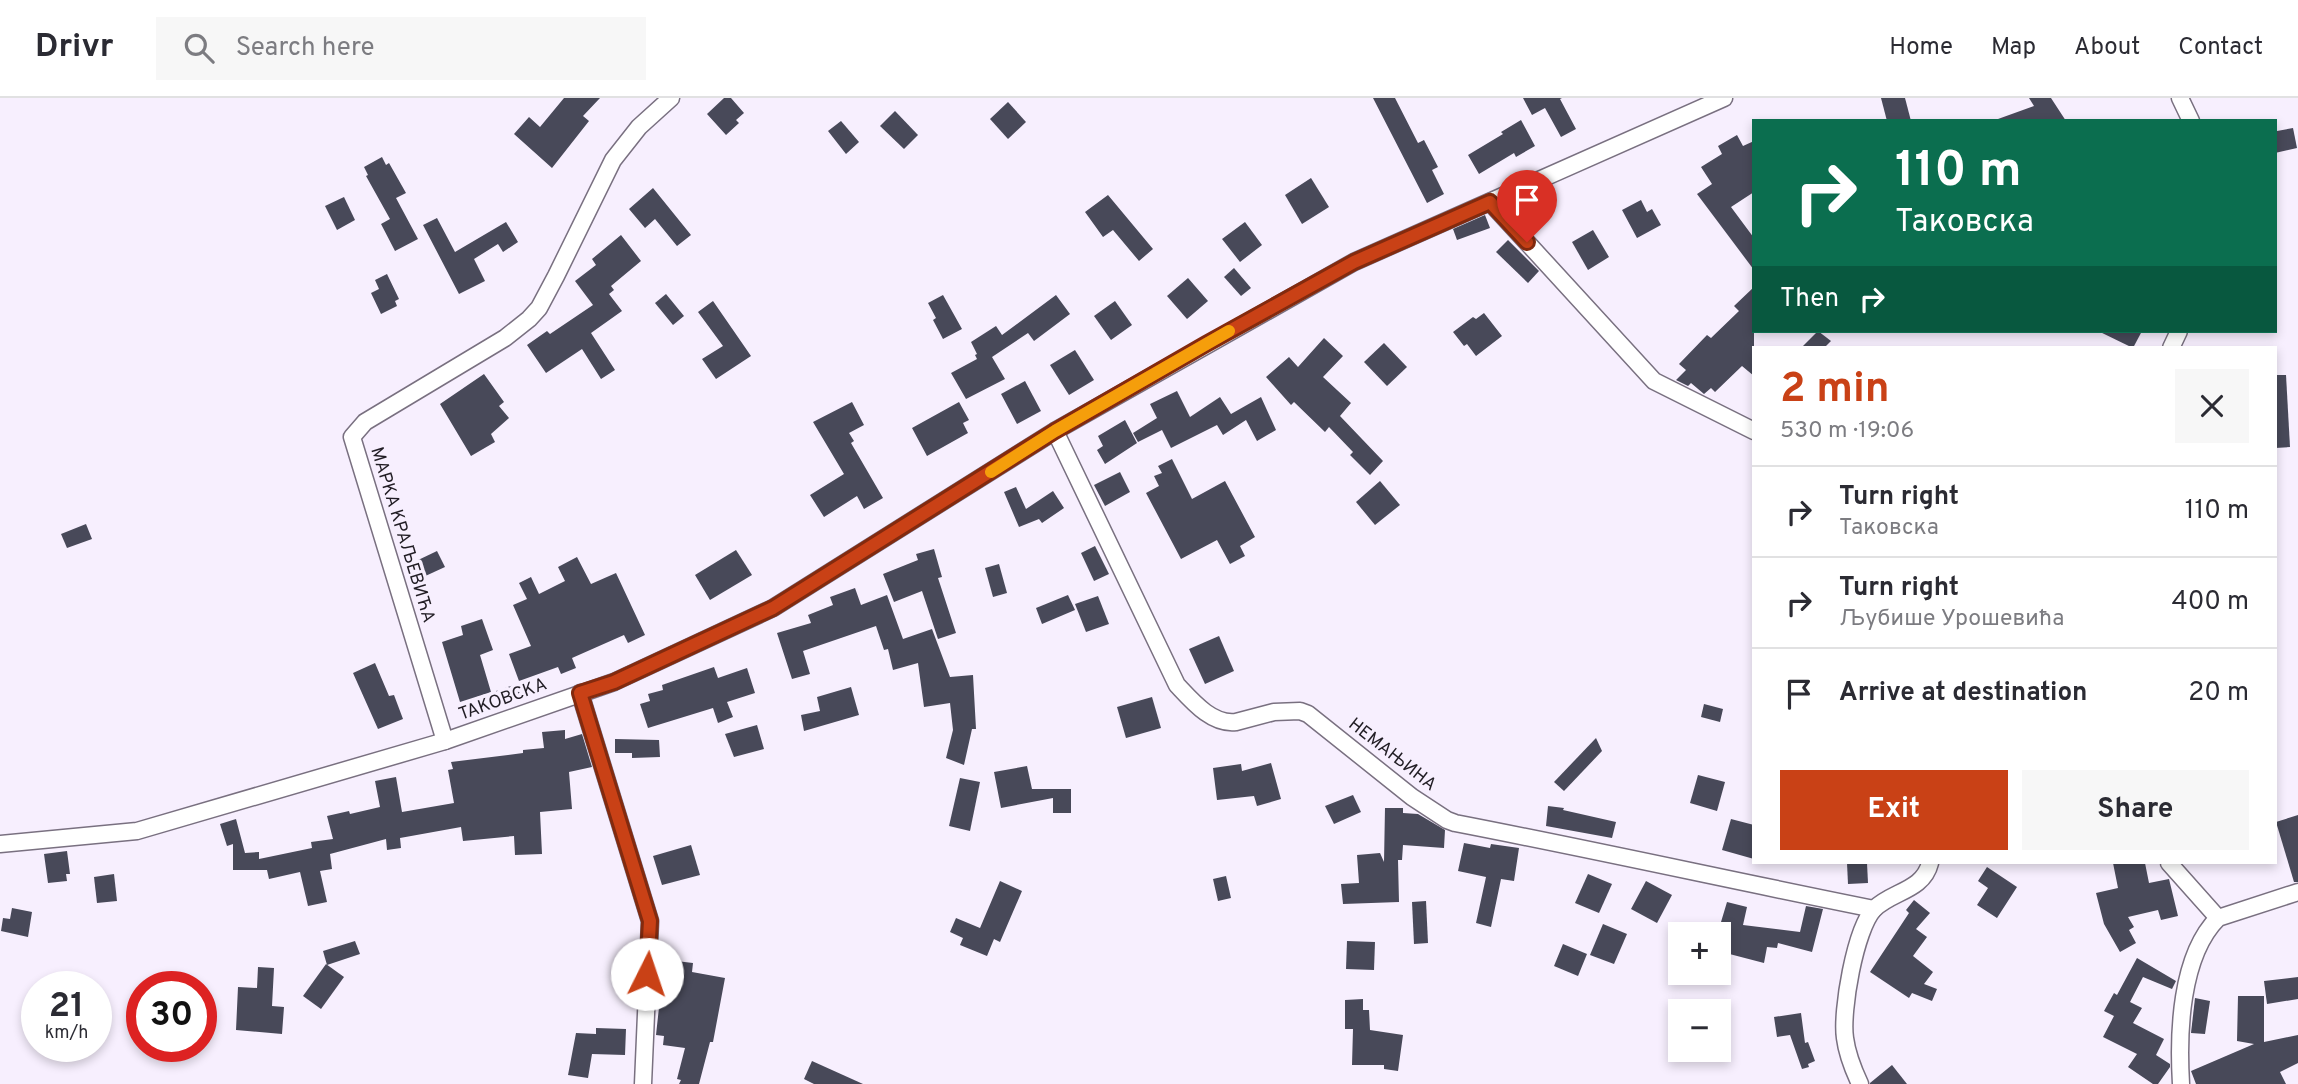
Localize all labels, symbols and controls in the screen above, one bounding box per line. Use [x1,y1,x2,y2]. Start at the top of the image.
search box [156,17,646,80]
text: Drivr [35,27,114,69]
icon: search [180,29,218,67]
text: Search here [236,32,375,65]
text: Home [1889,33,1953,63]
text: Map [1991,33,2036,63]
text: About [2074,33,2140,63]
text: Contact [2178,33,2263,63]
text: 110 m [1895,142,2022,204]
icon: right [1780,147,1871,238]
pin [1497,170,1557,242]
icon: arrive [1508,181,1546,219]
text: Таковска [1895,203,2034,243]
icon: right [1853,280,1891,318]
text: Then [1780,283,1839,316]
text: 2 min [1780,364,1890,417]
button: close [2175,369,2249,443]
text: 530 m · 19:06 [1780,417,1914,446]
street label: МАРКА КРАЉЕВИЋА [364,444,440,626]
text: Turn right [1839,481,1959,514]
icon: right [1780,493,1818,531]
text: 110 m [2185,495,2249,528]
text: Таковска [1839,514,1939,543]
text: Turn right [1839,572,1959,605]
icon: right [1780,584,1818,622]
text: 400 m [2172,586,2249,619]
text: Љубише Урошевића [1839,605,2064,634]
street label: ТАКОВСКА [456,673,550,727]
icon: arrive [1780,675,1818,713]
text: Arrive at destination [1839,677,2087,710]
text: 20 m [2188,677,2249,710]
street label: НЕМАЊИНА [1343,713,1441,797]
button: Exit [1780,770,2008,850]
button: Share [2022,770,2249,850]
map controls [1668,922,1731,1062]
button: + [1668,922,1731,985]
position arrow [610,937,684,1011]
speed limit sign: 30 [126,971,217,1062]
text: 21 [49,985,84,1029]
button: − [1668,999,1731,1062]
text: km/h [45,1022,88,1045]

